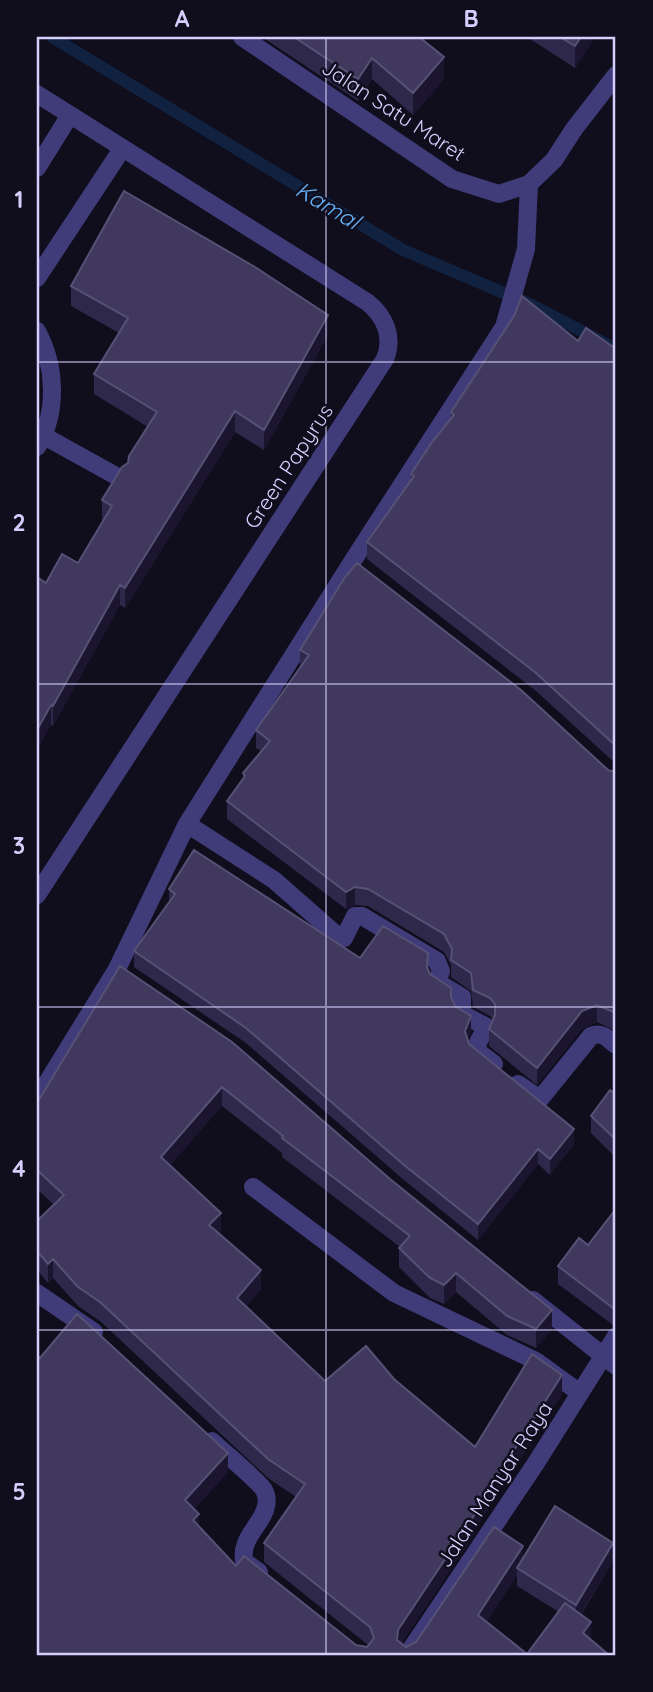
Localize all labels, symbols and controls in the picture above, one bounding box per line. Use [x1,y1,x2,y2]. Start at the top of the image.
text: A [175,4,190,33]
text: B [463,4,479,33]
street label: Jalan Satu Maret [317,54,471,166]
water label: Kamal [291,175,368,237]
text: 1 [15,185,23,214]
street label: Green Papyrus [238,399,338,533]
text: 2 [12,508,26,537]
text: 3 [13,831,25,860]
text: 4 [12,1154,26,1183]
street label: Jalan Manyar Raya [431,1396,557,1572]
text: 5 [12,1477,26,1506]

